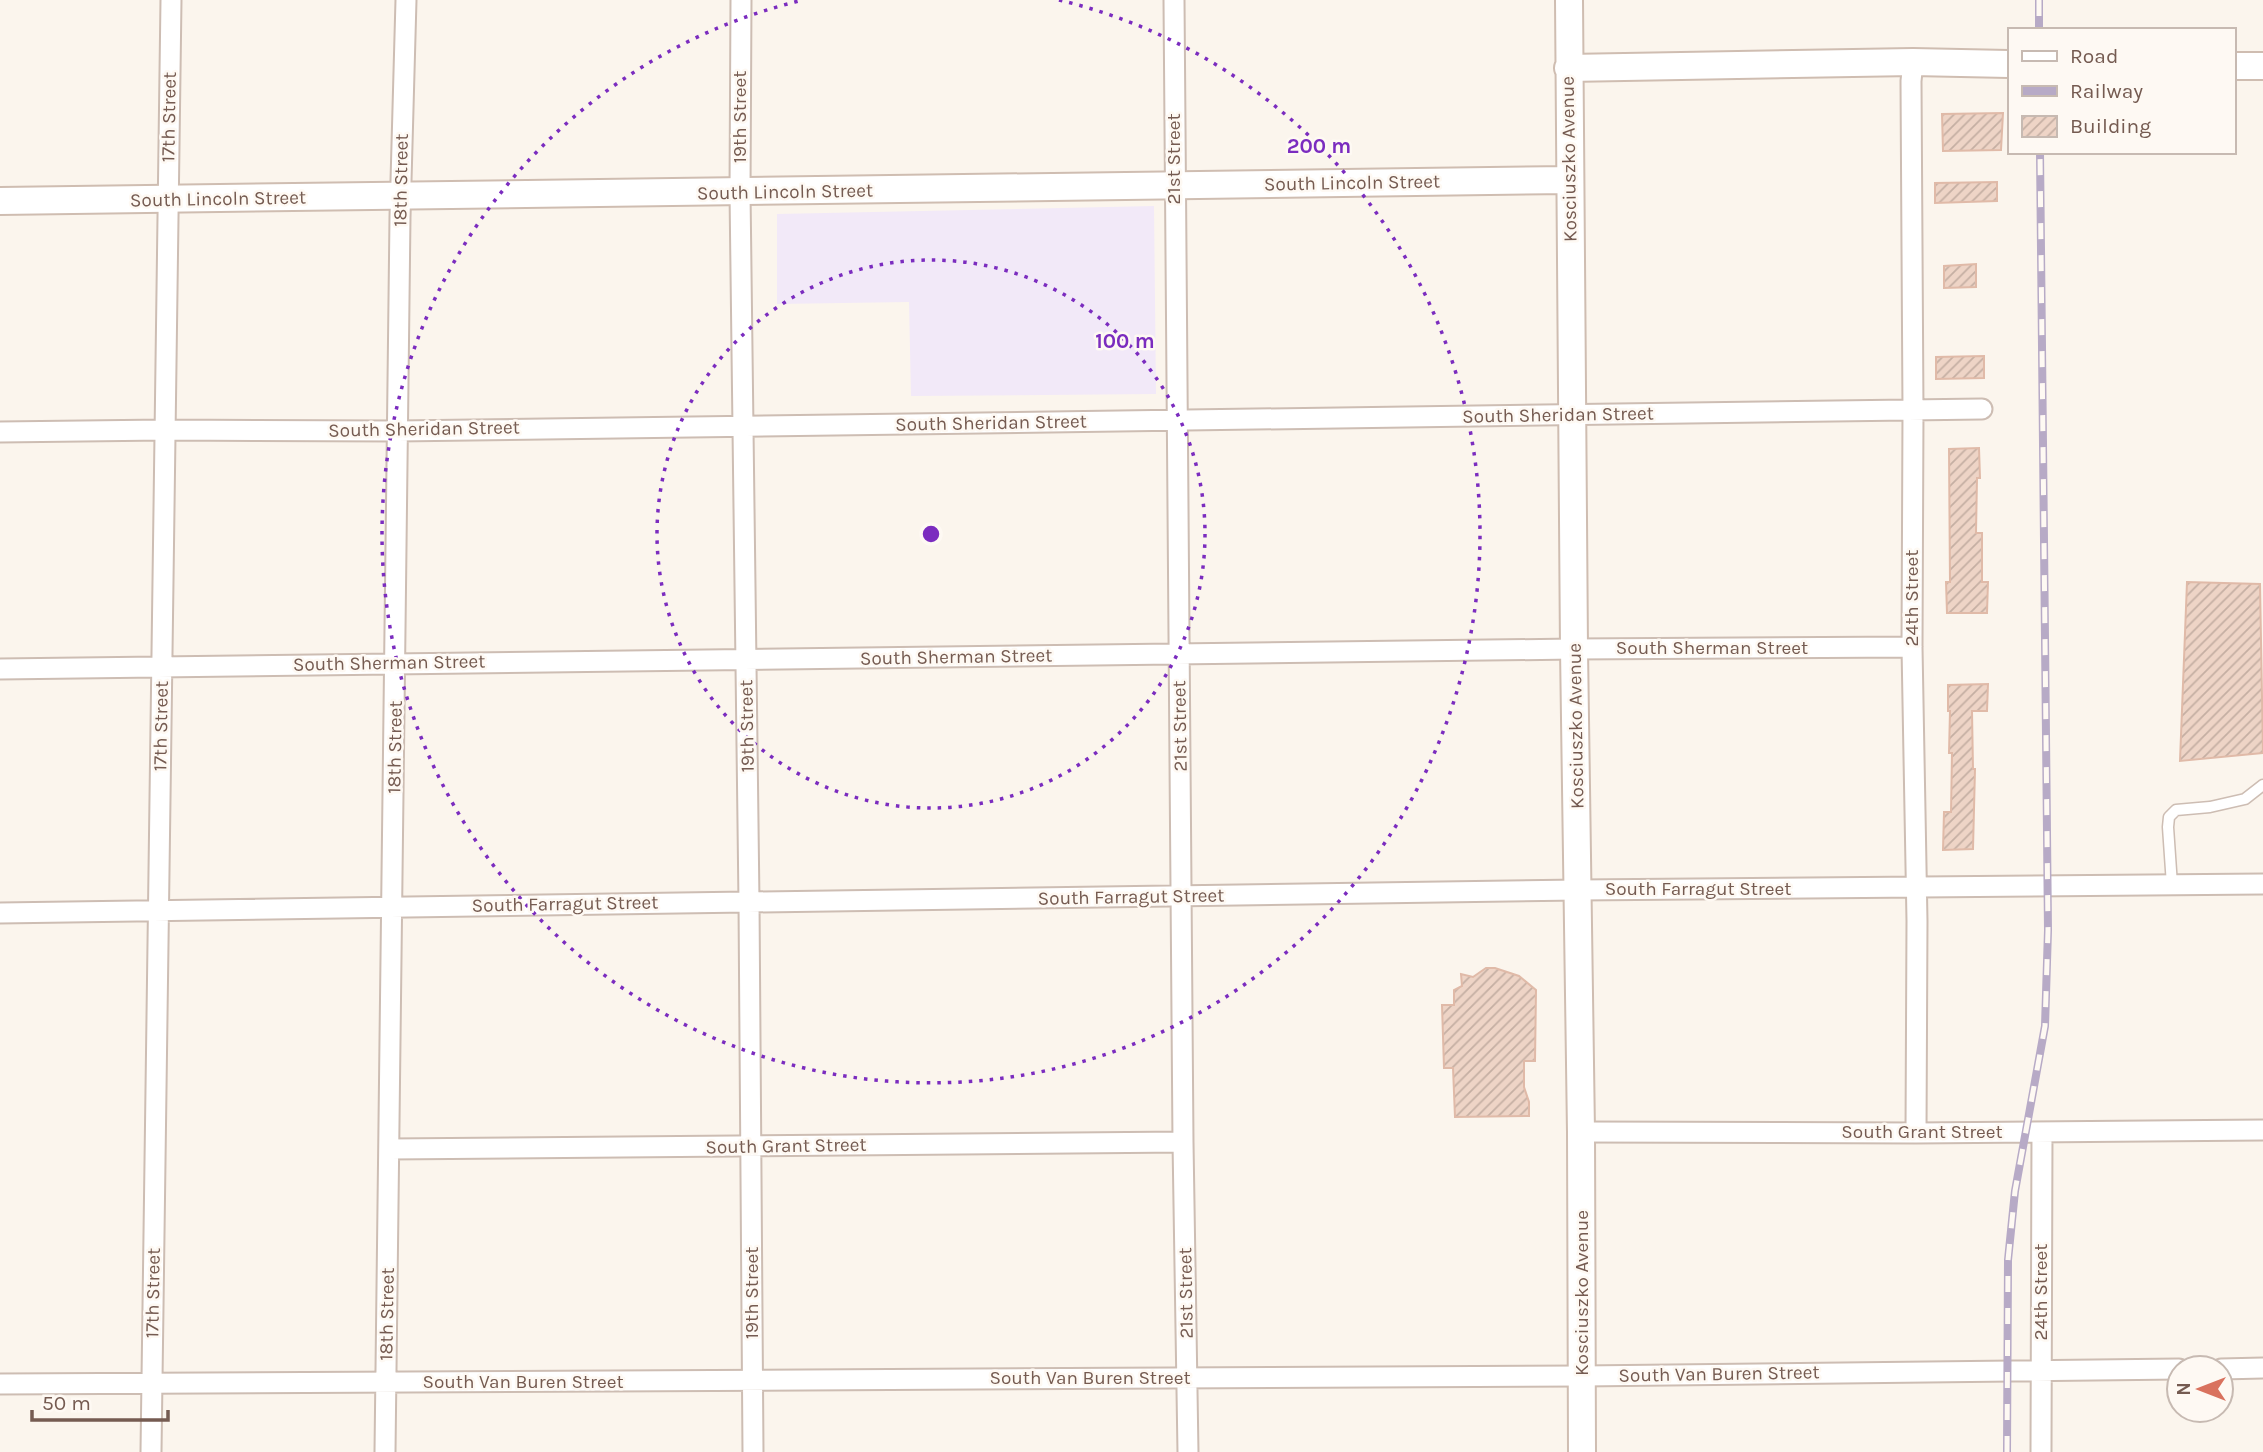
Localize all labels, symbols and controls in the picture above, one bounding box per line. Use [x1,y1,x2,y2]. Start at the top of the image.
legend [2008,28,2235,154]
text: Road [2070,44,2118,68]
street label: 19th Street [729,71,751,163]
street label: 17th Street [157,72,181,162]
street label: Kosciuszko Avenue [1557,76,1581,242]
text: Railway [2070,79,2143,103]
street label: 21st Street [1163,113,1185,205]
text: Building [2070,114,2151,138]
street label: 18th Street [389,133,413,227]
text: 200 m [1287,134,1351,158]
street label: South Lincoln Street [1264,170,1440,196]
street label: South Lincoln Street [697,179,873,205]
street label: South Lincoln Street [130,186,306,212]
text: 100 m [1095,329,1155,353]
street label: South Sheridan Street [1462,402,1654,428]
street label: South Sheridan Street [895,410,1087,436]
street label: South Sheridan Street [328,416,520,442]
centre of rings [919,522,943,546]
street label: 24th Street [1901,550,1923,646]
street label: South Sherman Street [1616,637,1808,659]
street label: Kosciuszko Avenue [1564,643,1588,809]
street label: South Sherman Street [860,644,1052,670]
street label: South Sherman Street [293,650,485,676]
street label: 19th Street [735,680,759,772]
street label: 21st Street [1168,680,1192,772]
street label: 17th Street [149,681,173,771]
street label: 18th Street [383,700,407,794]
street label: South Farragut Street [1605,878,1791,900]
street label: South Farragut Street [1037,884,1225,910]
street label: South Farragut Street [471,891,659,917]
street label: South Grant Street [1841,1121,2003,1143]
street label: South Grant Street [705,1134,867,1158]
street label: Kosciuszko Avenue [1571,1210,1593,1376]
street label: 24th Street [2030,1244,2052,1340]
street label: 19th Street [741,1247,763,1339]
street label: 21st Street [1174,1247,1198,1339]
street label: 17th Street [141,1248,165,1338]
street label: 18th Street [375,1267,399,1361]
north arrow [2165,1354,2235,1424]
street label: South Van Buren Street [1618,1361,1820,1387]
street label: South Van Buren Street [989,1367,1191,1389]
street label: South Van Buren Street [422,1371,624,1393]
scale bar [32,1378,168,1422]
text: N [2173,1382,2195,1396]
text: 50 m [42,1391,91,1415]

